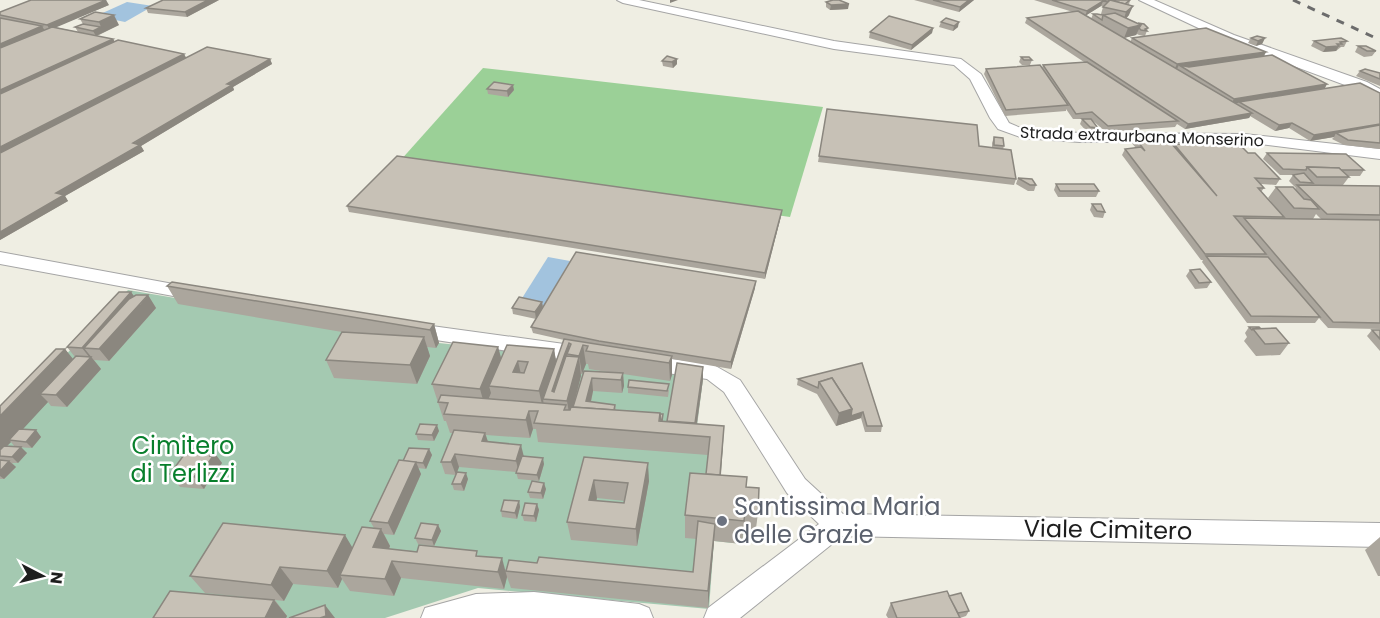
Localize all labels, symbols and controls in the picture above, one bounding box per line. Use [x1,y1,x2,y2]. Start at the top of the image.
street label: Strada extraurbana Monserino [1020,121,1264,152]
park label: Cimitero di Terlizzi [131,429,235,490]
place label: Santissima Maria delle Grazie [734,490,941,551]
street label: Viale Cimitero [1023,512,1193,547]
marker: Santissima Maria delle Grazie [715,514,729,528]
north arrow [12,546,72,606]
text: N [44,570,69,585]

